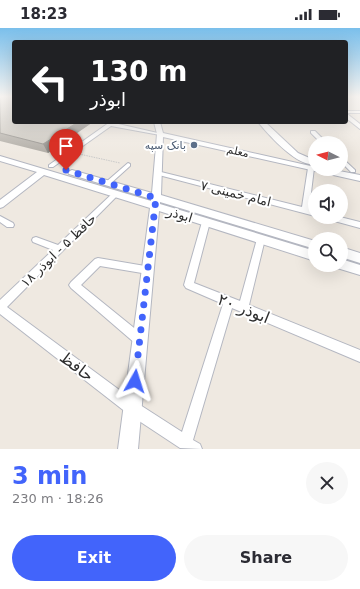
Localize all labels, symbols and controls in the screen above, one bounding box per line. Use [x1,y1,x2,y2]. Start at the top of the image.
text: 18:23 [20,5,68,23]
text: 130 m [90,55,187,88]
icon: left [24,56,76,108]
text: ابوذر [90,89,126,110]
pin [49,129,83,170]
icon: arrive [55,135,77,157]
north arrow [308,136,348,176]
map controls [308,136,348,272]
place label: بانک سپه [145,139,186,152]
marker: بانک سپه [189,140,199,150]
street label: معلم [226,143,250,160]
street label: امام خمینی ۷ [199,177,273,209]
button: sound [308,184,348,224]
street label: ابوذر [164,203,194,226]
street label: حافظ ۵ - ابوذر ۱۸ [18,211,100,291]
button: search [308,232,348,272]
street label: ابوذر ۲۰ [215,289,273,328]
street label: حافظ [56,347,97,385]
position arrow [114,360,156,402]
text: 3 min [12,462,87,490]
button: close [306,462,348,504]
text: 230 m · 18:26 [12,491,103,506]
button: Exit [12,535,176,581]
button: Share [184,535,348,581]

